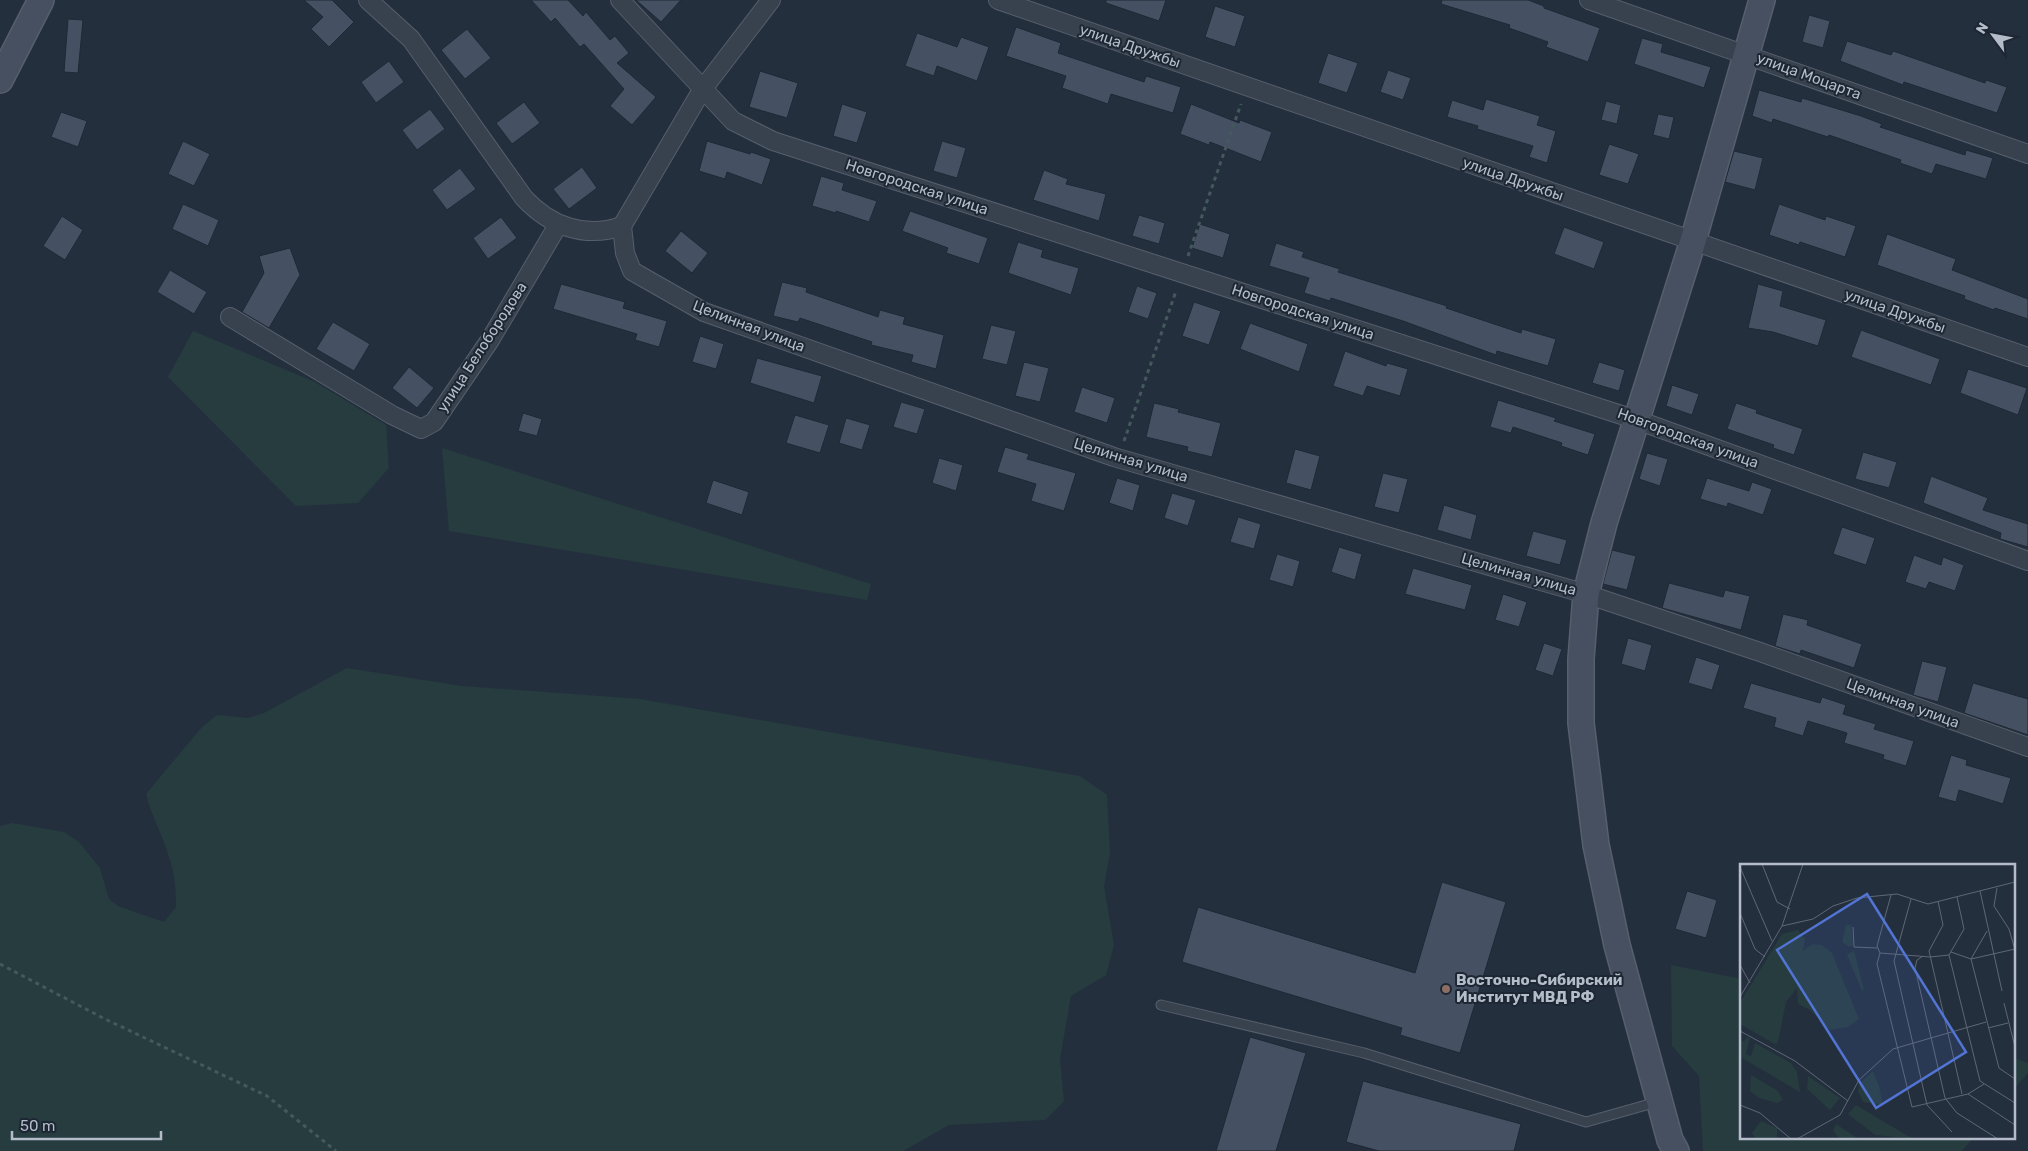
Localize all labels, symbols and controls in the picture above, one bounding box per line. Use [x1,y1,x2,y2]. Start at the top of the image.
north arrow [1968,10,2018,60]
street label: улица Дружбы [1077,20,1183,72]
text: N [1973,20,1992,37]
street label: улица Моцарта [1754,49,1864,103]
street label: улица Дружбы [1460,153,1566,205]
street label: Новгородская улица [843,155,991,219]
street label: улица Белобородова [433,279,531,415]
street label: Новгородская улица [1229,280,1377,344]
street label: улица Дружбы [1842,285,1948,337]
street label: Целинная улица [690,296,808,356]
street label: Новгородская улица [1615,404,1761,472]
street label: Целинная улица [1072,434,1190,486]
street label: Целинная улица [1459,549,1579,599]
street label: Целинная улица [1844,674,1962,732]
inset map [1740,864,2016,1138]
place label: Восточно-Сибирский Институт МВД РФ [1456,971,1622,1006]
marker: Восточно-Сибирский Институт МВД РФ [1440,983,1452,995]
scale bar [12,1108,161,1140]
text: 50 m [20,1117,55,1135]

